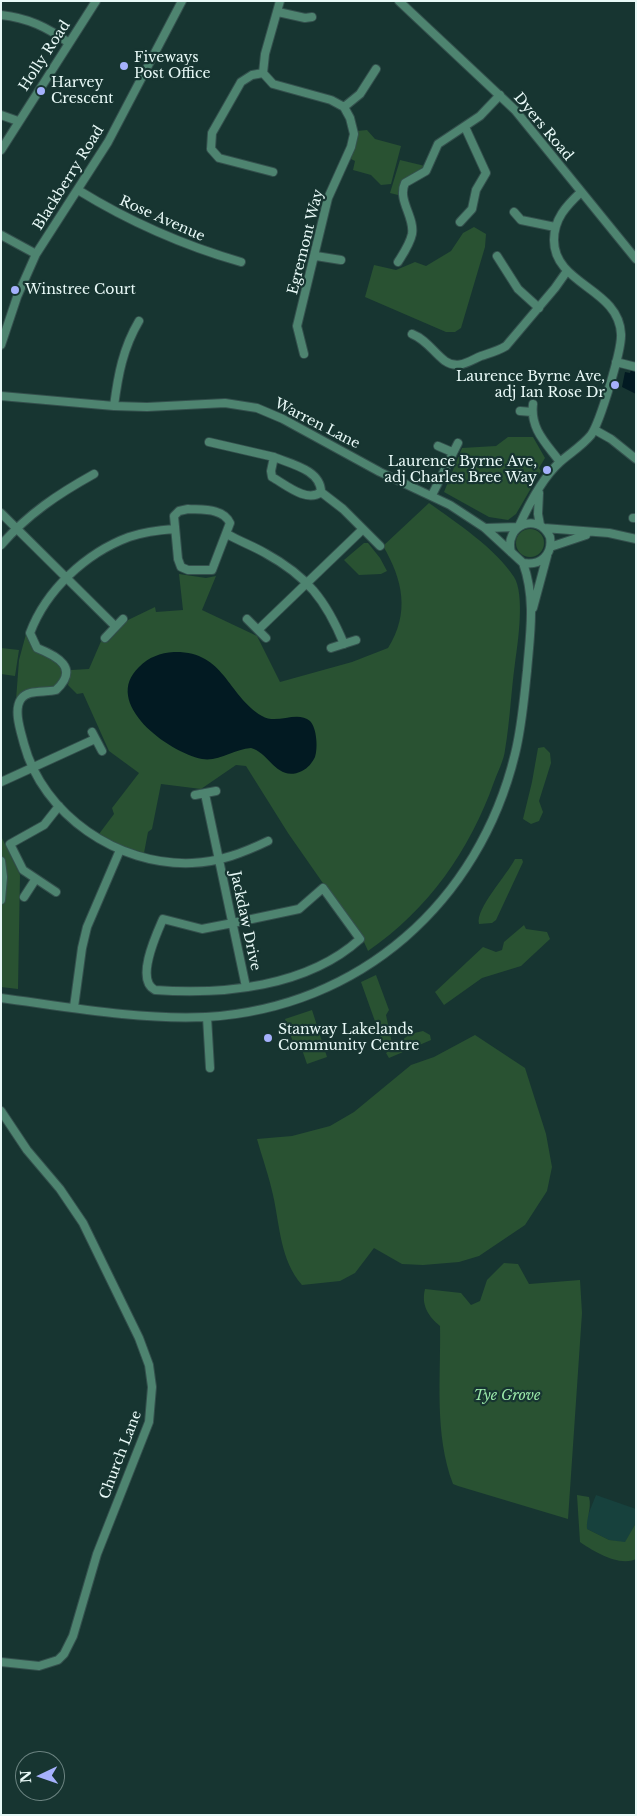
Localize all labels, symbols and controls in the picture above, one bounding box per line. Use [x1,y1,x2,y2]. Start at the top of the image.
street label: Holly Road [16,17,74,95]
place label: Fiveways Post Office [134,50,210,82]
marker: Fiveways Post Office [118,60,130,72]
place label: Harvey Crescent [51,75,114,108]
marker: Harvey Crescent [35,85,47,97]
street label: Dyers Road [510,90,576,164]
street label: Blackberry Road [30,123,108,233]
street label: Egremont Way [285,188,327,296]
street label: Rose Avenue [117,193,207,245]
place label: Winstree Court [25,282,136,298]
marker: Winstree Court [9,284,21,296]
place label: Laurence Byrne Ave, adj Ian Rose Dr [456,369,605,402]
marker: Laurence Byrne Ave, adj Ian Rose Dr [609,379,621,391]
street label: Warren Lane [272,395,362,453]
place label: Laurence Byrne Ave, adj Charles Bree Way [384,454,537,487]
marker: Laurence Byrne Ave, adj Charles Bree Way [541,464,553,476]
street label: Jackdaw Drive [226,870,264,972]
place label: Stanway Lakelands Community Centre [278,1022,419,1054]
marker: Stanway Lakelands Community Centre [262,1032,274,1044]
park label: Tye Grove [474,1388,540,1404]
street label: Church Lane [96,1408,146,1502]
north arrow [15,1751,65,1801]
text: N [17,1770,35,1784]

